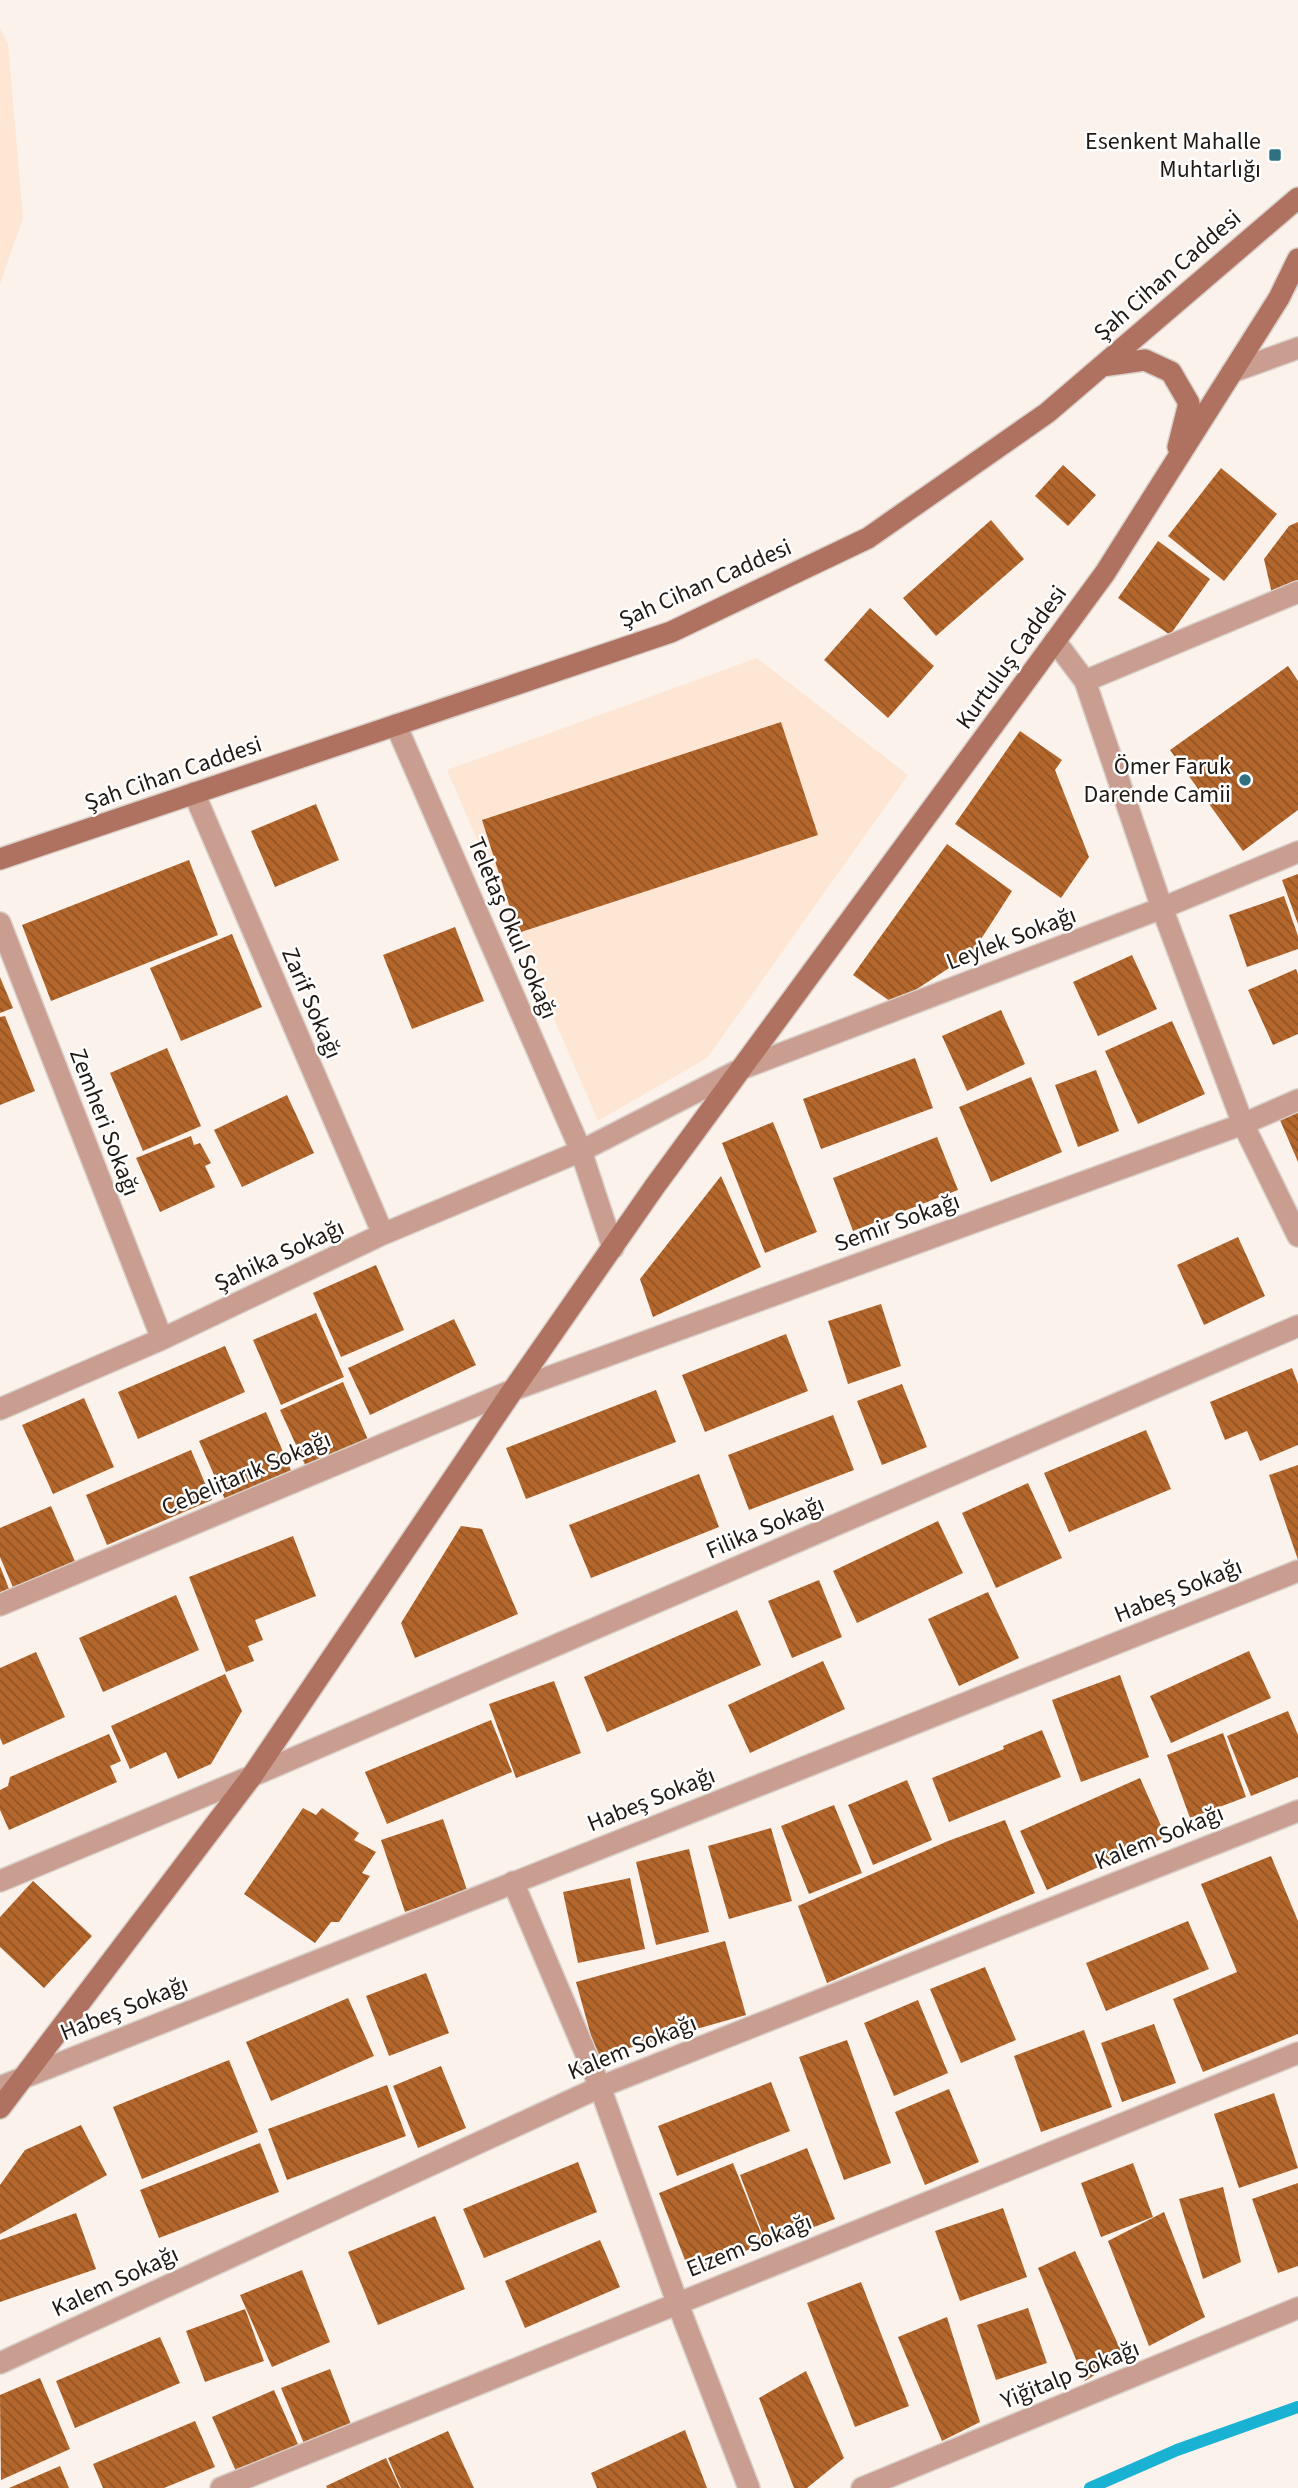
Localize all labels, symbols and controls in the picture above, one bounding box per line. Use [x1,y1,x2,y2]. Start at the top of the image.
place label: Esenkent Mahalle Muhtarlığı [1085,124,1261,187]
marker: Esenkent Mahalle Muhtarlığı [1267,147,1283,163]
street label: Şah Cihan Caddesi [1086,201,1249,350]
street label: Şah Cihan Caddesi [613,530,797,637]
street label: Kurtuluş Caddesi [947,578,1076,737]
street label: Şah Cihan Caddesi [80,727,267,820]
place label: Ömer Faruk Darende Camii [1083,749,1231,812]
marker: Ömer Faruk Darende Camii [1237,772,1253,788]
street label: Teletaş Okul Sokağı [458,832,567,1025]
street label: Leylek Sokağı [941,898,1081,979]
street label: Zarif Sokağı [272,942,351,1064]
street label: Zemheri Sokağı [60,1043,149,1201]
street label: Semir Sokağı [830,1184,965,1261]
street label: Şahika Sokağı [208,1210,350,1301]
street label: Cebelitarık Sokağı [156,1422,336,1525]
street label: Filika Sokağı [700,1487,830,1568]
street label: Habeş Sokağı [1109,1549,1248,1632]
street label: Habeş Sokağı [582,1758,721,1841]
street label: Kalem Sokağı [1089,1796,1229,1879]
street label: Habeş Sokağı [55,1967,194,2050]
street label: Kalem Sokağı [562,2006,702,2089]
street label: Elzem Sokağı [681,2204,817,2287]
street label: Kalem Sokağı [46,2237,184,2326]
street label: Yiğitalp Sokağı [995,2331,1145,2419]

